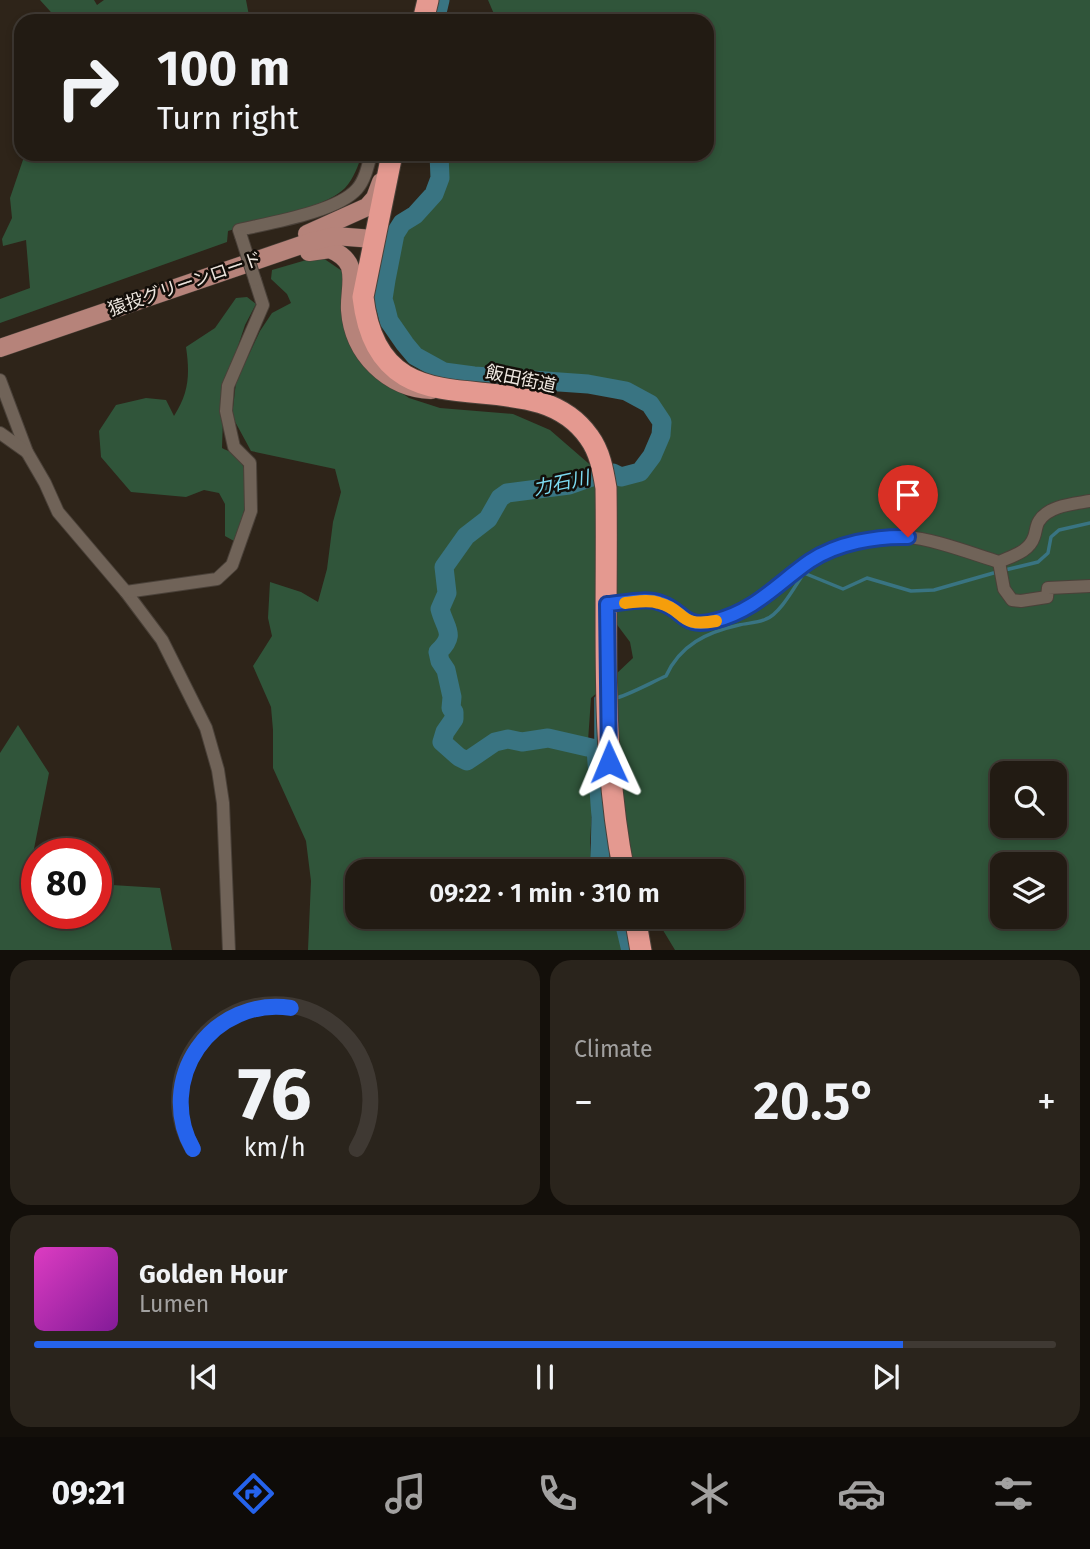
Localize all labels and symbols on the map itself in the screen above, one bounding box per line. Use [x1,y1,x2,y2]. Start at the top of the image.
street label: 猿投グリーンロード [105,247,265,321]
street label: 飯田街道 [483,361,559,397]
water label: 力石川 [531,465,593,500]
pin [878,465,938,537]
position arrow [572,725,646,799]
speed limit sign: 80 [21,838,112,929]

